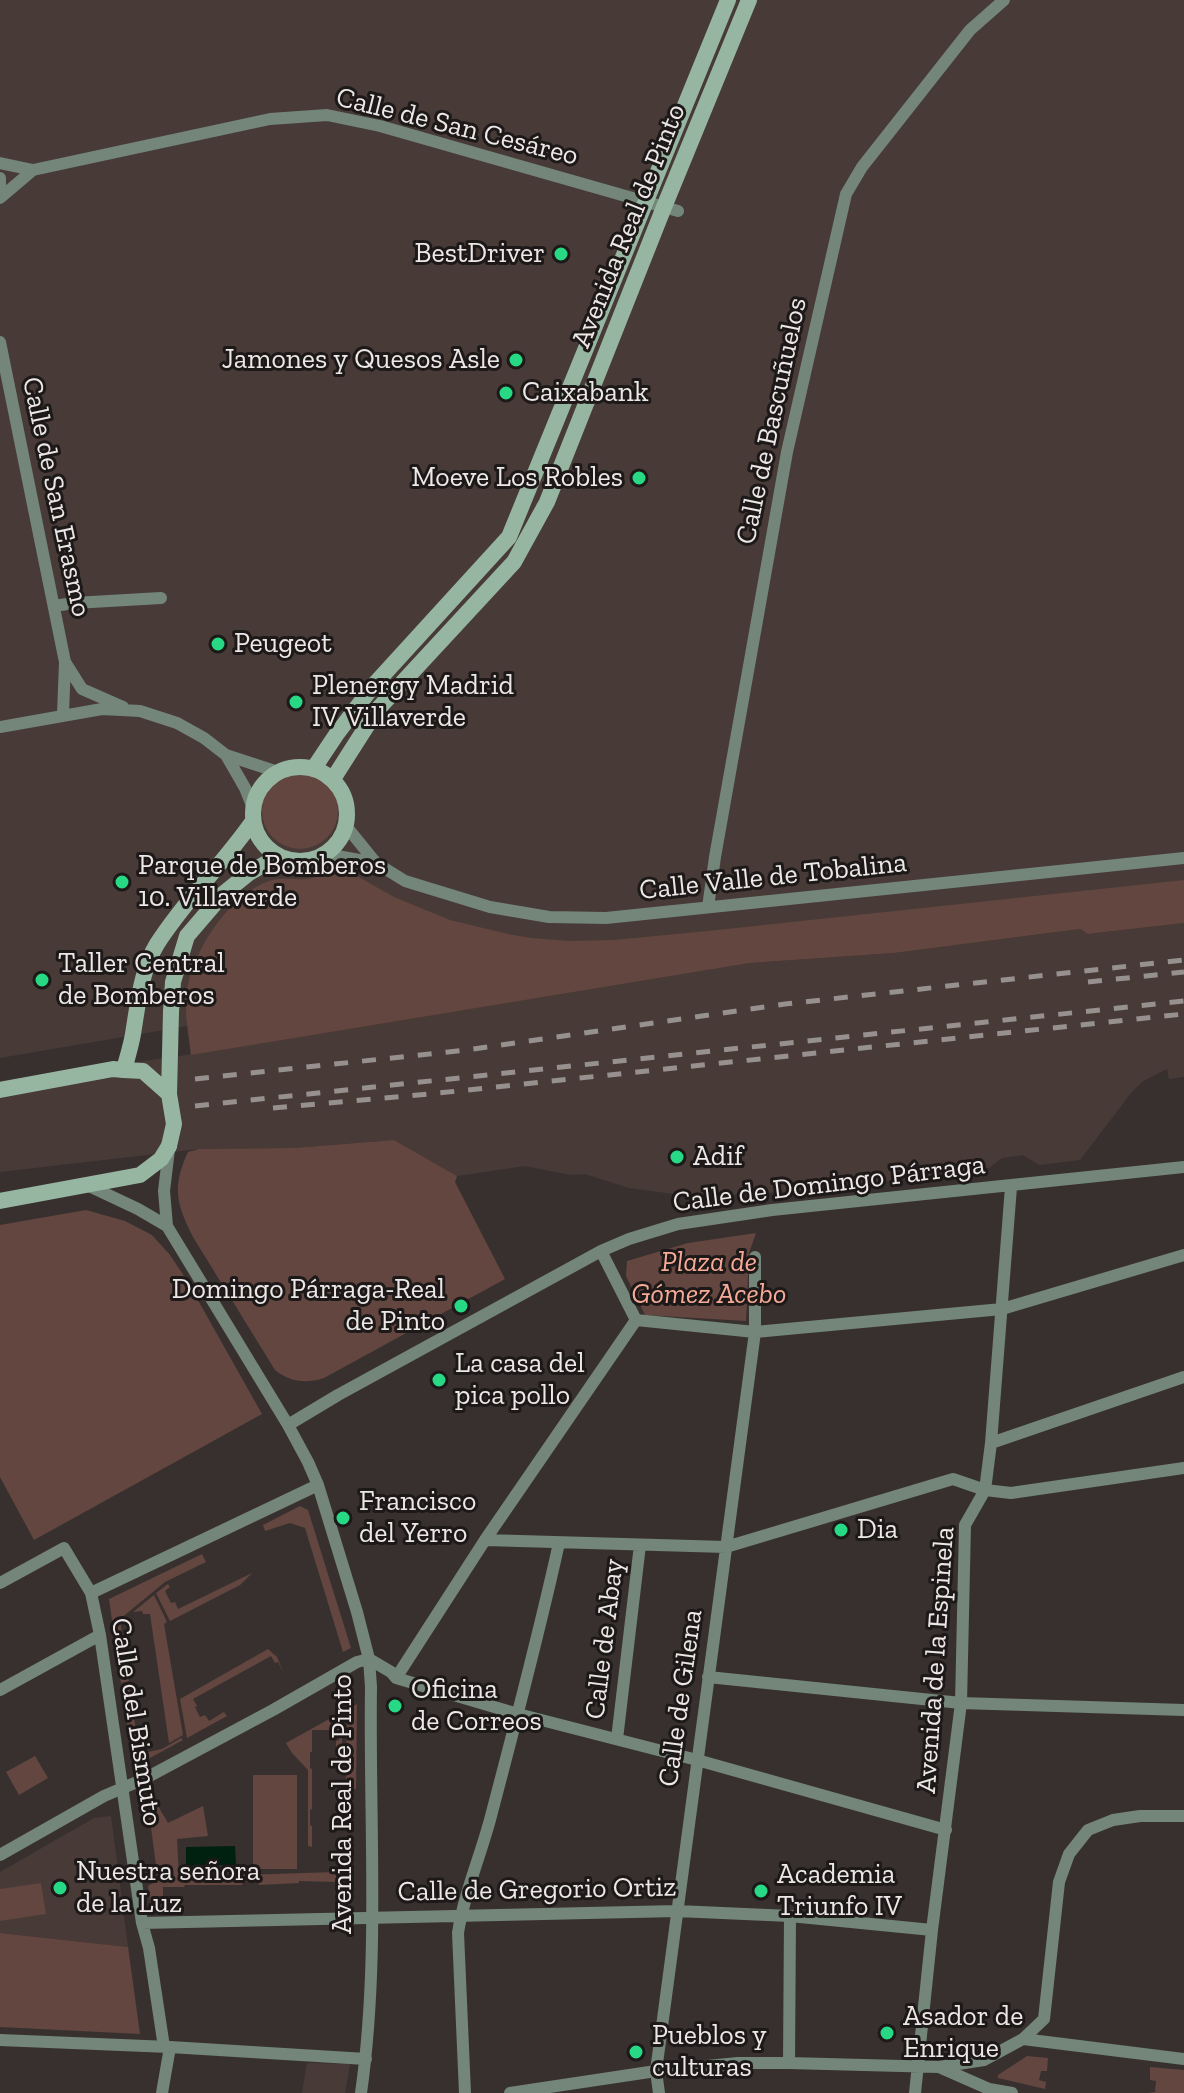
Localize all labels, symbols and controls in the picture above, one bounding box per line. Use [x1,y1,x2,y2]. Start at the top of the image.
street label: Calle de San Cesáreo [333,81,581,173]
street label: Avenida Real de Pinto [565,99,693,353]
place label: BestDriver [415,237,545,271]
marker: BestDriver [552,245,570,263]
street label: Calle de Bascuñuelos [729,295,815,547]
place label: Jamones y Quesos Asle [222,343,500,377]
marker: Jamones y Quesos Asle [507,351,525,369]
street label: Calle de San Erasmo [14,374,98,620]
place label: Caixabank [522,376,648,410]
marker: Caixabank [497,384,515,402]
place label: Moeve Los Robles [411,461,623,495]
marker: Moeve Los Robles [630,469,648,487]
place label: Peugeot [234,627,332,661]
marker: Peugeot [209,635,227,653]
place label: Plenergy Madrid IV Villaverde [312,669,514,735]
marker: Plenergy Madrid IV Villaverde [287,693,305,711]
street label: Calle Valle de Tobalina [638,846,908,908]
place label: Parque de Bomberos 10. Villaverde [138,849,386,915]
marker: Parque de Bomberos 10. Villaverde [113,873,131,891]
place label: Taller Central de Bomberos [58,947,225,1013]
marker: Taller Central de Bomberos [33,971,51,989]
place label: Adif [693,1140,743,1174]
marker: Adif [668,1148,686,1166]
street label: Calle de Domingo Párraga [671,1148,987,1220]
park label: Plaza de Gómez Acebo [632,1246,786,1312]
place label: Domingo Párraga-Real de Pinto [172,1273,445,1339]
marker: Domingo Párraga-Real de Pinto [452,1297,470,1315]
place label: La casa del pica pollo [455,1347,585,1413]
marker: La casa del pica pollo [430,1371,448,1389]
place label: Francisco del Yerro [359,1485,476,1551]
marker: Francisco del Yerro [334,1509,352,1527]
place label: Dia [857,1513,898,1547]
marker: Dia [832,1521,850,1539]
street label: Avenida de la Espinela [910,1526,962,1794]
street label: Calle de Abay [578,1557,632,1721]
street label: Calle de Gilena [652,1607,710,1789]
street label: Calle del Bismuto [103,1616,169,1828]
place label: Oficina de Correos [411,1673,542,1739]
street label: Avenida Real de Pinto [326,1674,360,1934]
marker: Oficina de Correos [386,1697,404,1715]
place label: Nuestra señora de la Luz [76,1855,260,1921]
place label: Academia Triunfo IV [777,1858,902,1924]
street label: Calle de Gregorio Ortiz [397,1871,677,1909]
marker: Nuestra señora de la Luz [51,1879,69,1897]
marker: Academia Triunfo IV [752,1882,770,1900]
place label: Asador de Enrique [903,2000,1023,2066]
place label: Pueblos y culturas [652,2019,767,2085]
marker: Asador de Enrique [878,2024,896,2042]
marker: Pueblos y culturas [627,2043,645,2061]

